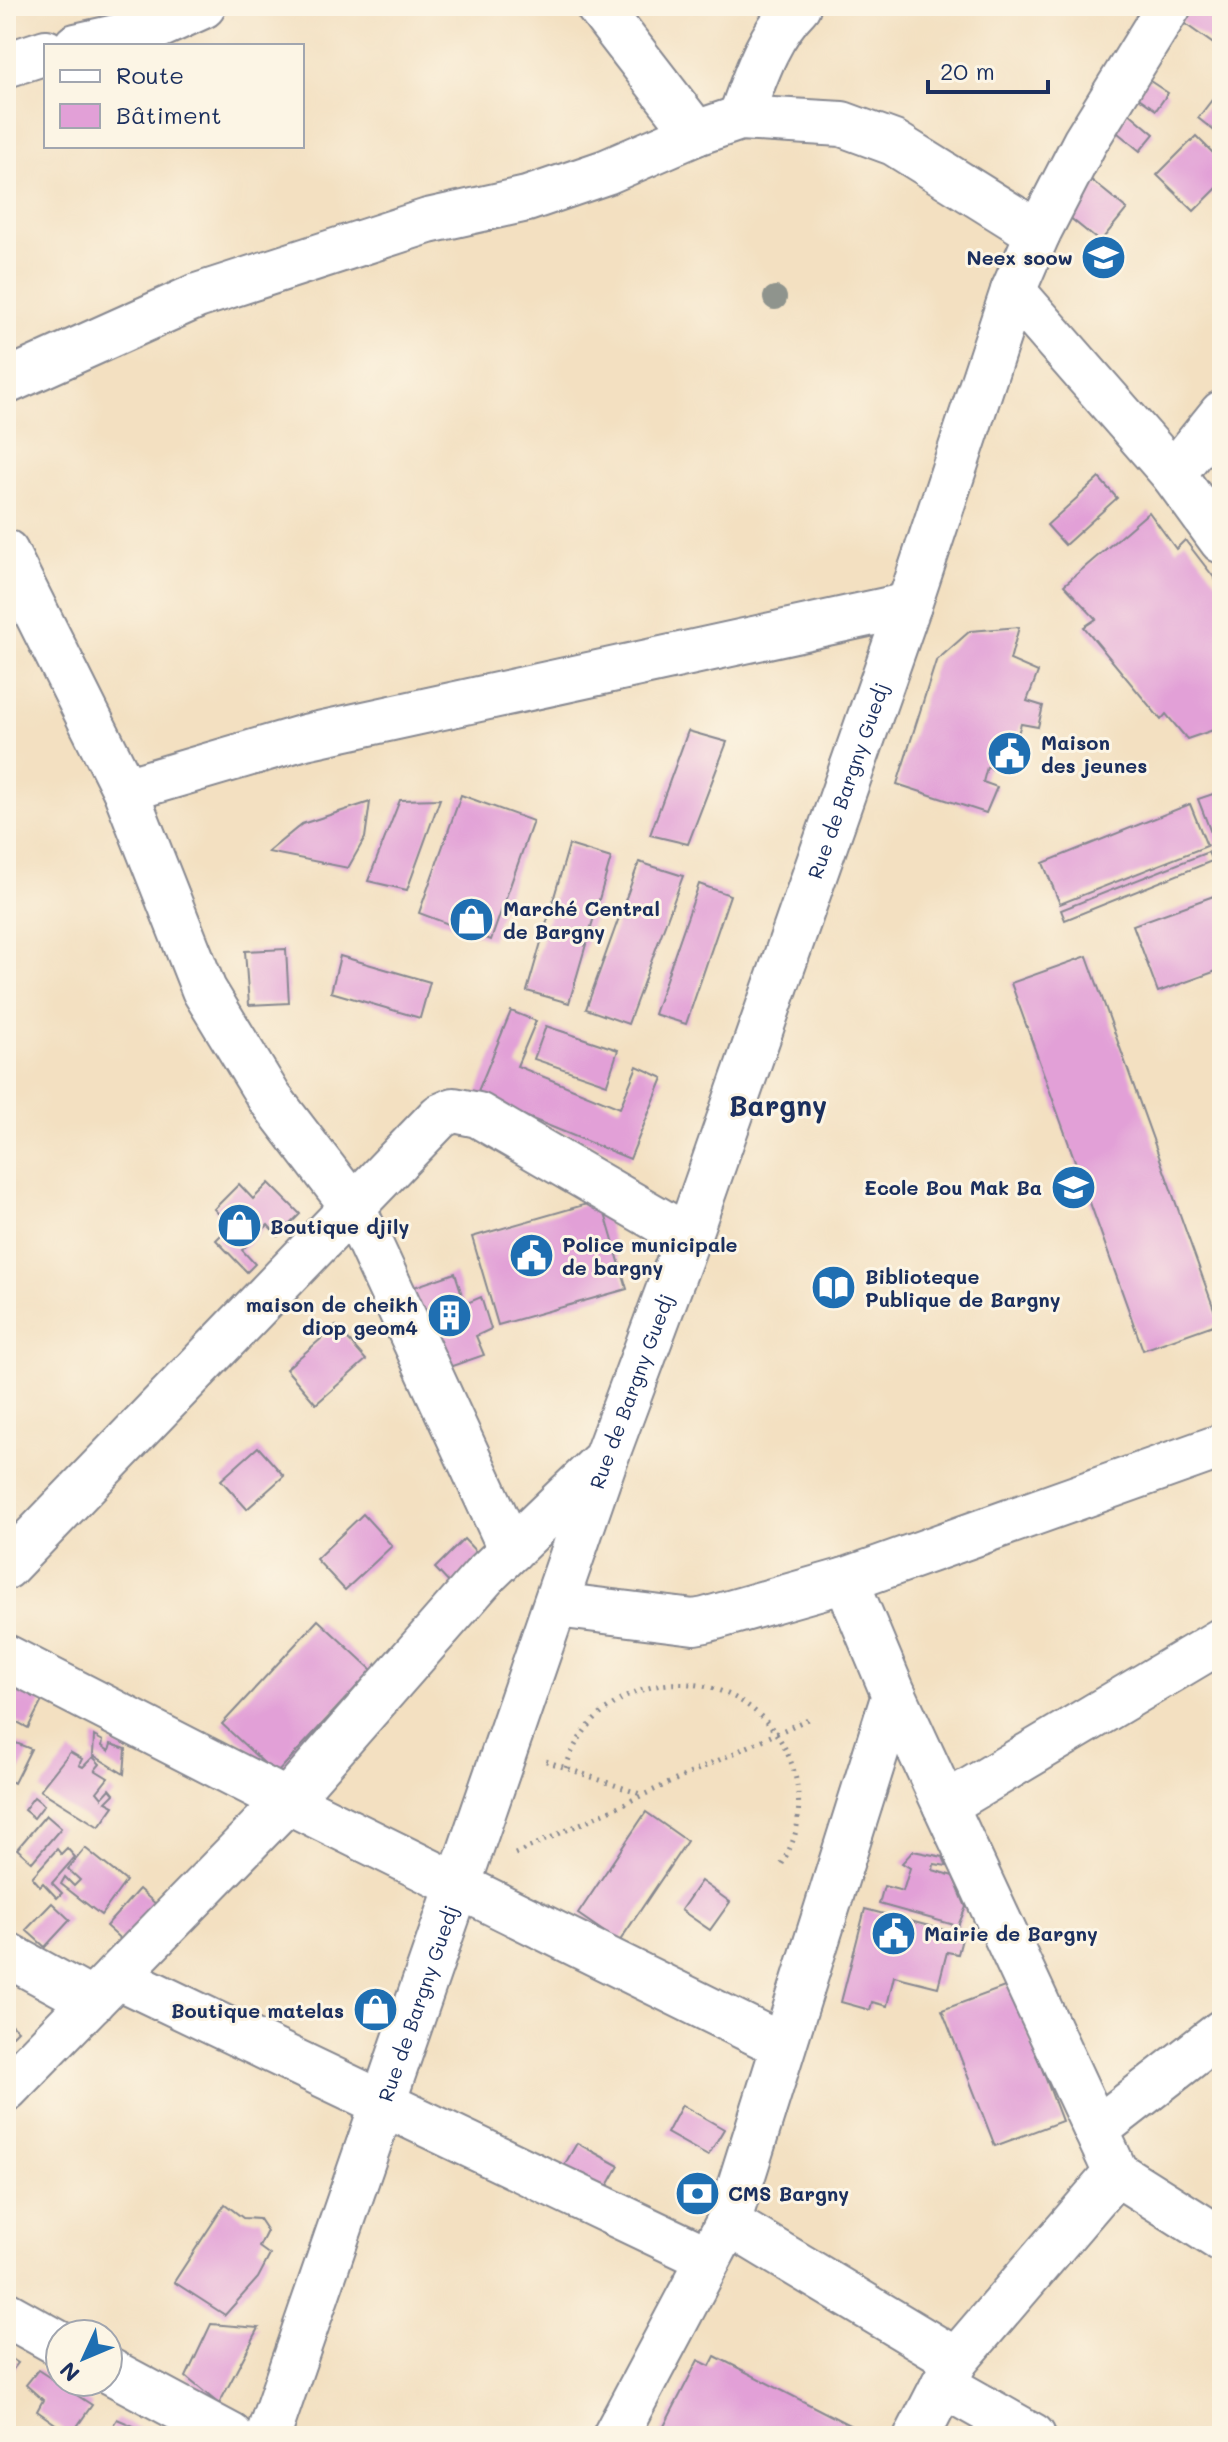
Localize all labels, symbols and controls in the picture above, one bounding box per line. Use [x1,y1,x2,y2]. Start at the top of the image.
legend [44,44,304,148]
scale bar [928,44,1048,94]
text: 20 m [940,55,995,86]
text: Route [116,59,184,90]
text: Bâtiment [116,99,222,130]
school or university icon: Neex soow [1080,233,1128,281]
place label: Neex soow [967,244,1073,270]
street label: Rue de Bargny Guedj [801,679,894,882]
public building icon: Maison des jeunes [986,729,1034,777]
place label: Maison des jeunes [1041,729,1147,778]
place label: Marché Central de Bargny [503,895,660,944]
shop icon: Marché Central de Bargny [448,896,496,944]
district label: Bargny [729,1087,827,1124]
school or university icon: Ecole Bou Mak Ba [1049,1163,1097,1211]
place label: Ecole Bou Mak Ba [864,1174,1042,1200]
shop icon: Boutique djily [215,1202,263,1250]
place label: Boutique djily [270,1213,410,1239]
place label: Police municipale de bargny [562,1231,738,1280]
public building icon: Police municipale de bargny [507,1232,555,1280]
library icon: Biblioteque Publique de Bargny [810,1263,858,1311]
place label: Biblioteque Publique de Bargny [865,1263,1061,1312]
street label: Rue de Bargny Guedj [583,1290,679,1492]
place label: maison de cheikh diop geom4 [246,1291,418,1340]
building icon: maison de cheikh diop geom4 [425,1292,473,1340]
street label: Rue de Bargny Guedj [372,1901,463,2105]
public building icon: Mairie de Bargny [869,1909,917,1957]
place label: Mairie de Bargny [924,1920,1098,1946]
shop icon: Boutique matelas [351,1986,399,2034]
place label: Boutique matelas [171,1997,344,2023]
bank icon: CMS Bargny [673,2169,721,2217]
place label: CMS Bargny [728,2180,849,2206]
north arrow [44,2318,124,2398]
text: N [53,2356,85,2388]

